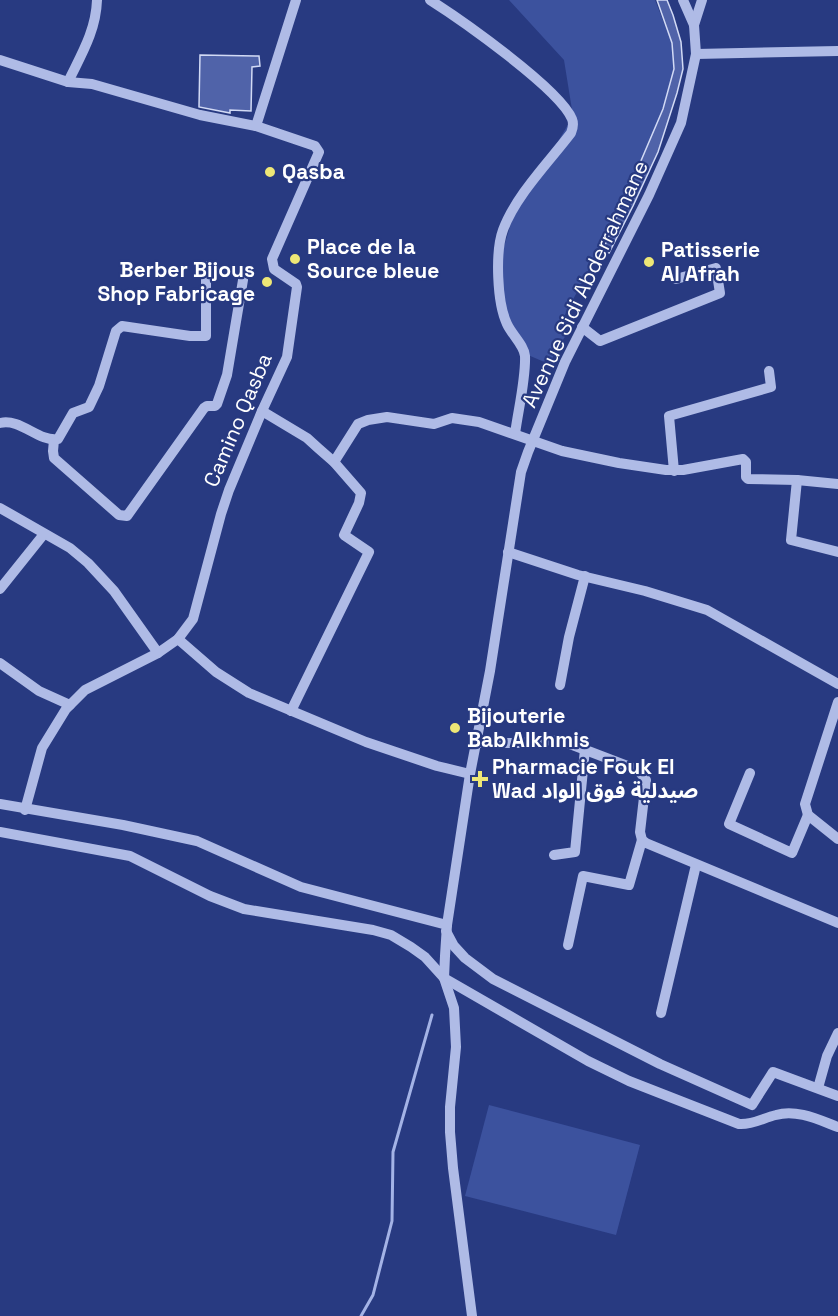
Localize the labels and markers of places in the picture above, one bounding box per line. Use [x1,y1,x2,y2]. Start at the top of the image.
place label: Qasba [282,158,345,185]
marker: Qasba [263,165,277,179]
place label: Place de la Source bleue [307,233,439,284]
place label: Patisserie Al Afrah [661,236,760,287]
marker: Place de la Source bleue [288,252,302,266]
marker: Patisserie Al Afrah [642,255,656,269]
place label: Berber Bijous Shop Fabricage [98,256,255,307]
marker: Berber Bijous Shop Fabricage [260,275,274,289]
place label: Bijouterie Bab Alkhmis [467,702,590,753]
marker: Bijouterie Bab Alkhmis [448,721,462,735]
place label: Pharmacie Fouk El Wad صيدلية فوق الواد [492,753,698,804]
marker: Pharmacie Fouk El Wad صيدلية فوق الواد [473,772,487,786]

